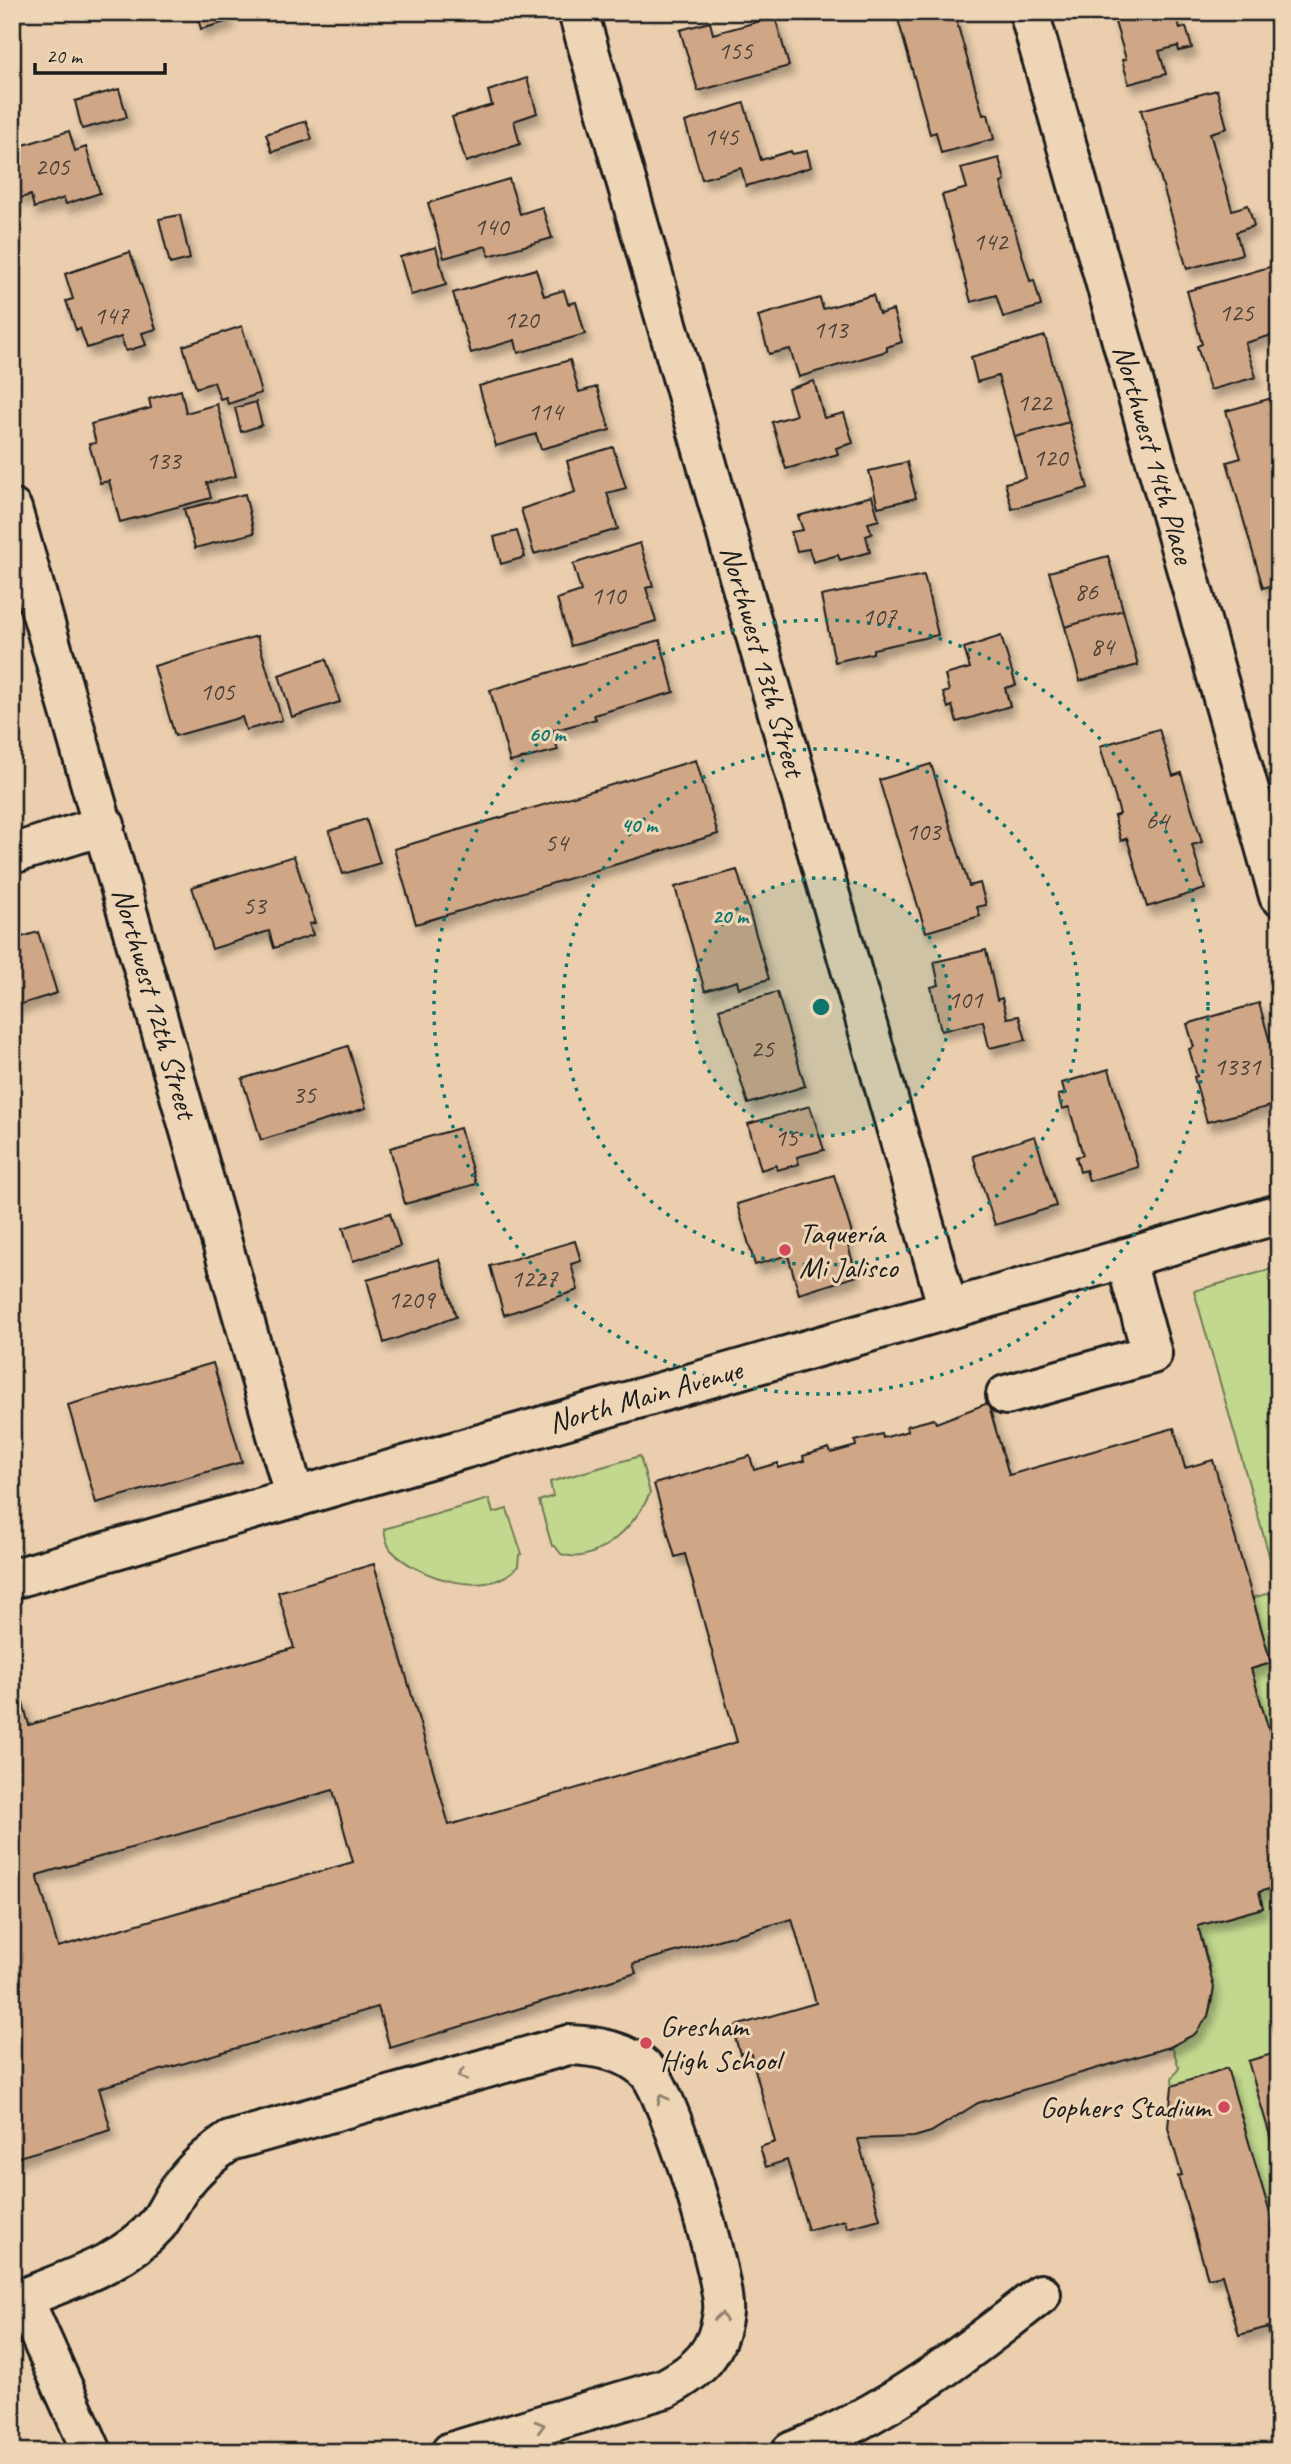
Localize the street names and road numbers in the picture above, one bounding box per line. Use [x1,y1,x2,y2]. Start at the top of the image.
street label: Northwest 14th Place [1105,340,1204,570]
street label: Northwest 13th Street [712,541,815,784]
street label: Northwest 12th Street [104,883,207,1126]
street label: North Main Avenue [544,1350,748,1442]

